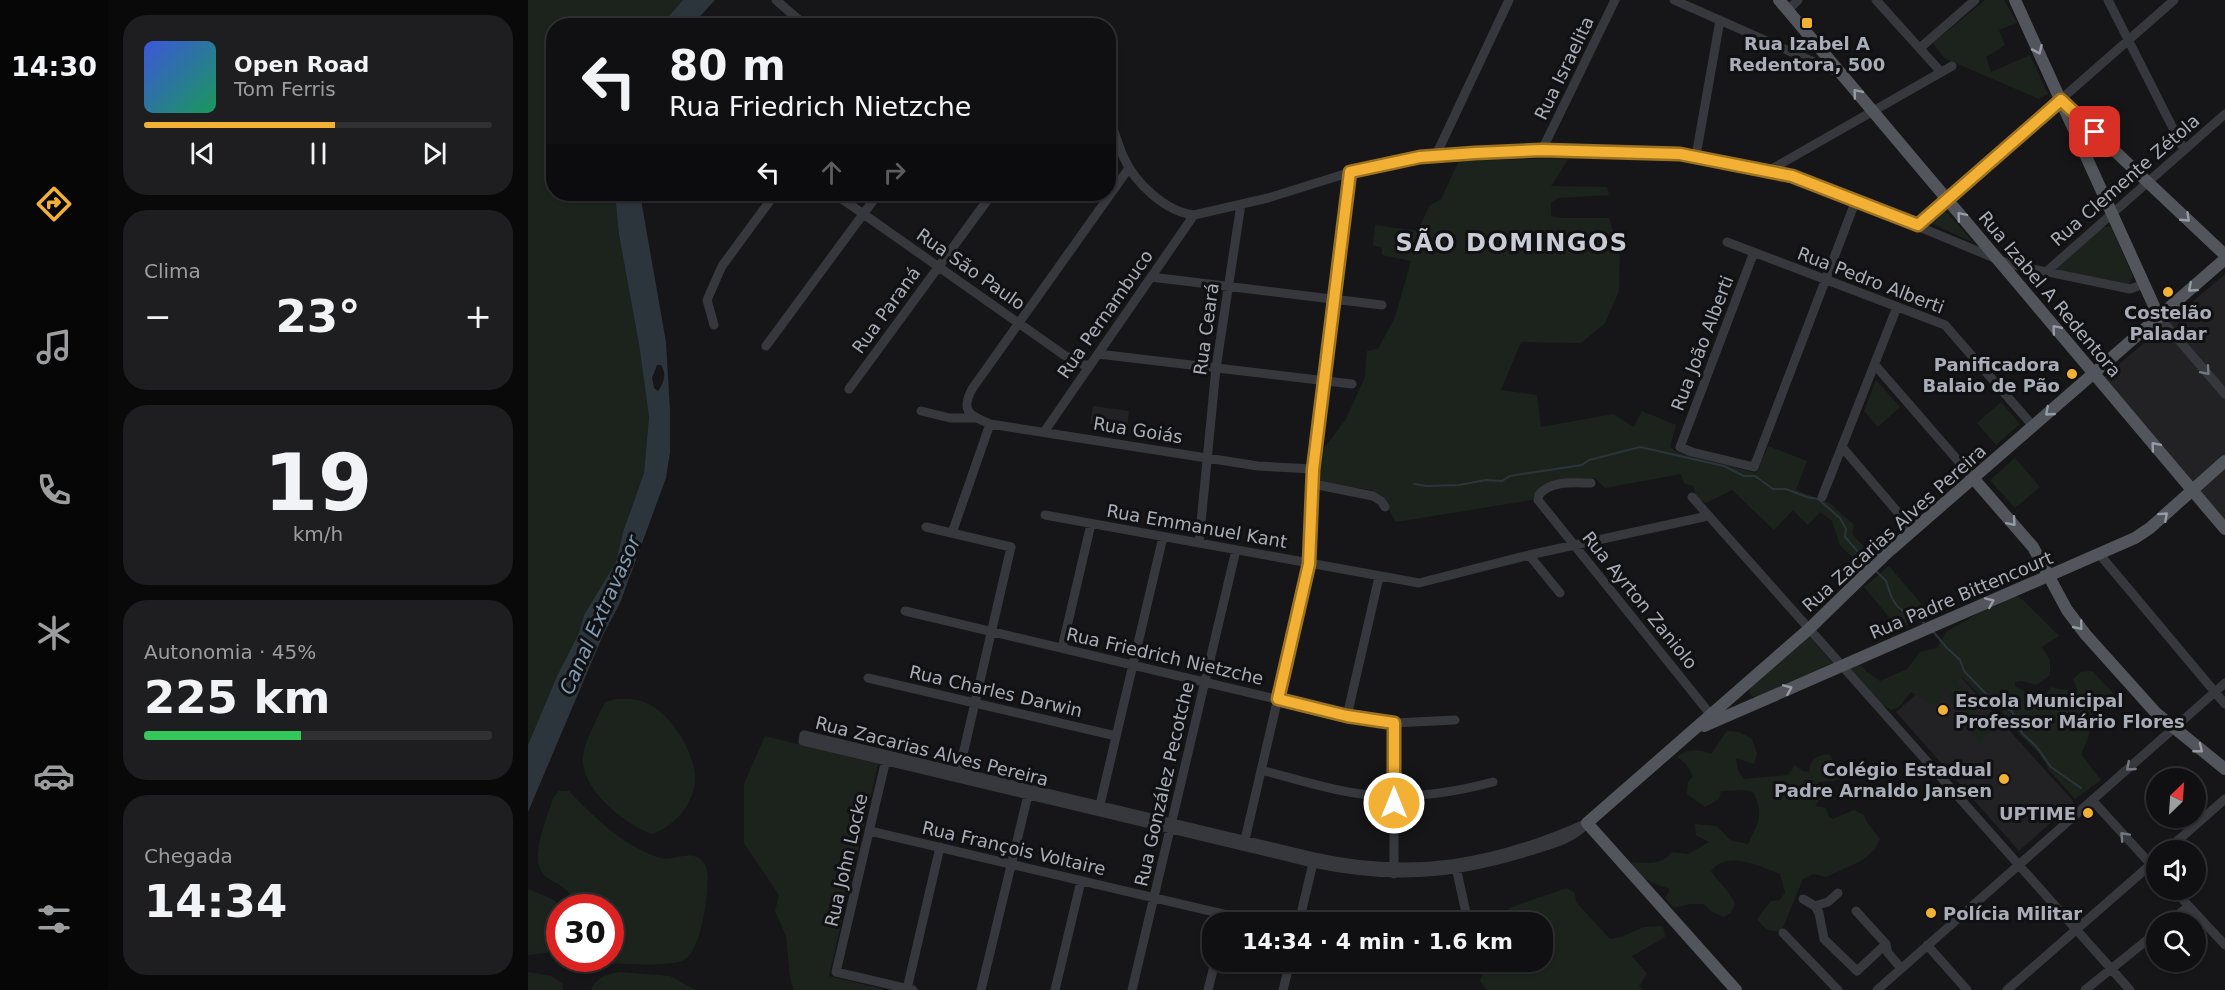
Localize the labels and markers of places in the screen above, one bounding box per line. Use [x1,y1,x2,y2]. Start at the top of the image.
marker: Rua Izabel A Redentora, 500 [1800,16,1814,30]
place label: Rua Izabel A Redentora, 500 [1729,33,1885,75]
pin [2069,106,2120,157]
marker: Costelão Paladar [2161,285,2175,299]
place label: Costelão Paladar [2124,302,2212,344]
place label: Panificadora Balaio de Pão [1922,354,2060,396]
marker: Panificadora Balaio de Pão [2065,367,2079,381]
place label: Escola Municipal Professor Mário Flores [1955,690,2185,732]
marker: Escola Municipal Professor Mário Flores [1936,703,1950,717]
place label: Colégio Estadual Padre Arnaldo Jansen [1774,759,1992,801]
marker: Colégio Estadual Padre Arnaldo Jansen [1997,772,2011,786]
place label: UPTIME [1999,803,2076,824]
marker: UPTIME [2081,806,2095,820]
place label: Polícia Militar [1943,903,2082,924]
marker: Polícia Militar [1924,906,1938,920]

